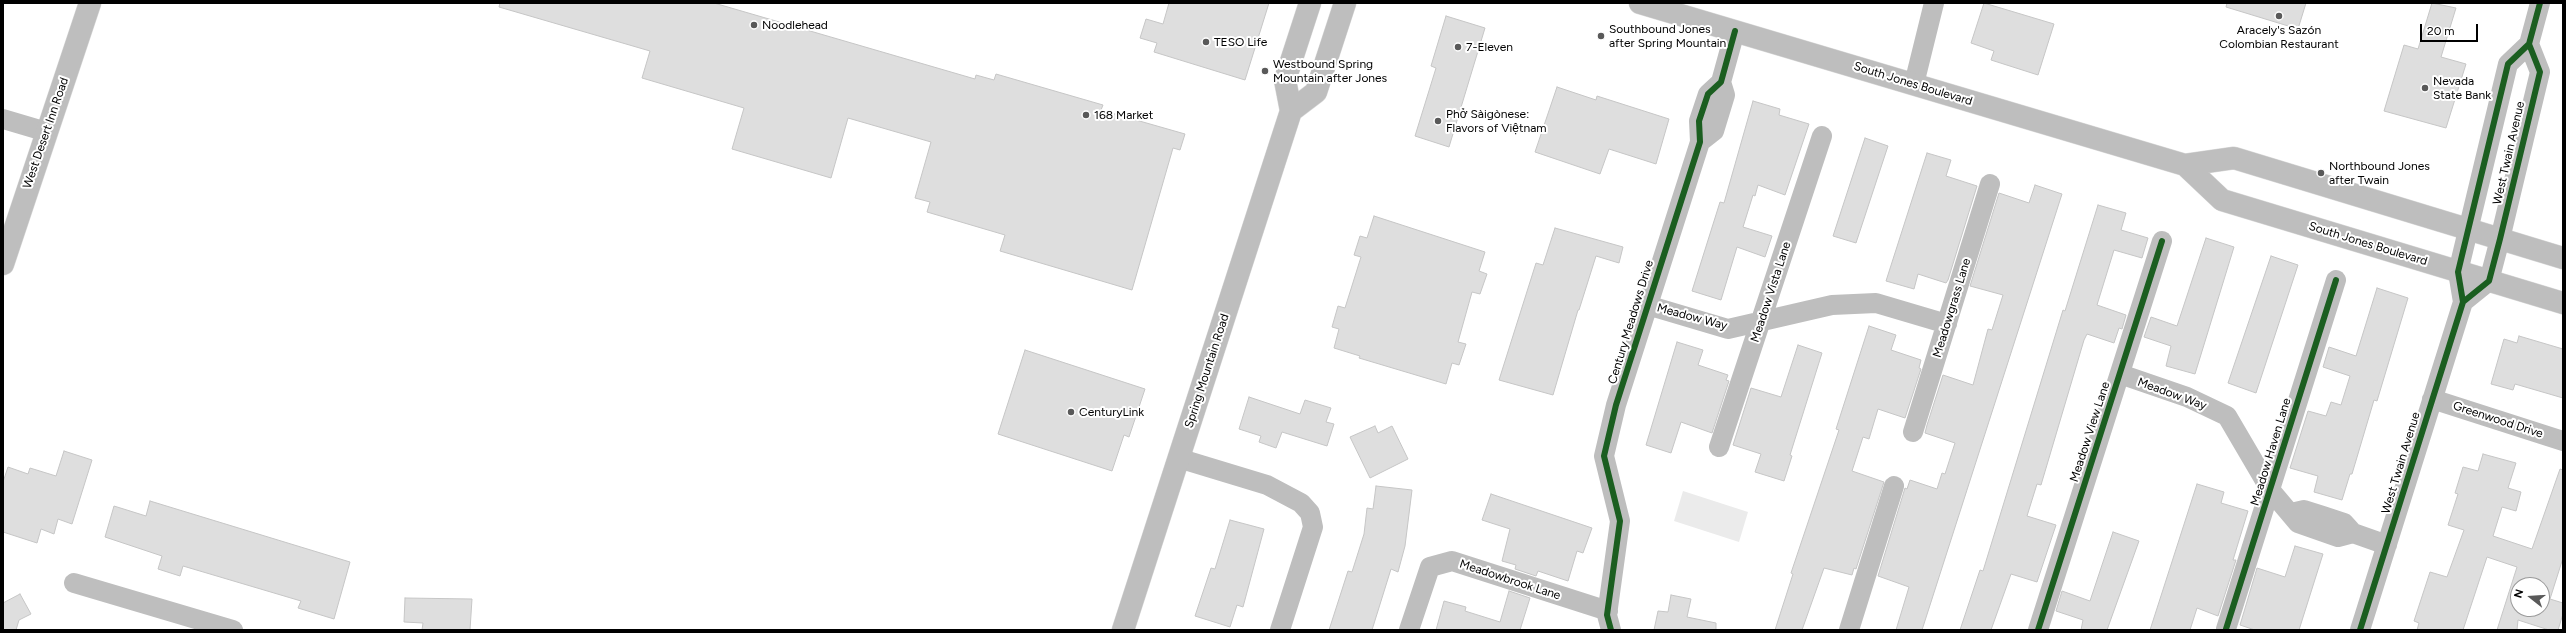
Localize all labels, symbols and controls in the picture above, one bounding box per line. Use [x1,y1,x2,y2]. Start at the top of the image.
marker: Aracely's Sazón Colombian Restaurant [2274,11,2284,21]
scale bar [2422,16,2480,42]
place label: Noodlehead [762,18,828,32]
marker: Noodlehead [749,20,759,30]
place label: Southbound Jones after Spring Mountain [1609,22,1726,50]
place label: Aracely's Sazón Colombian Restaurant [2219,23,2339,51]
text: 20 m [2427,24,2455,38]
marker: Southbound Jones after Spring Mountain [1596,31,1606,41]
place label: TESO Life [1214,35,1267,49]
marker: TESO Life [1201,37,1211,47]
place label: 7-Eleven [1466,40,1513,54]
marker: 7-Eleven [1453,42,1463,52]
place label: Westbound Spring Mountain after Jones [1273,57,1387,85]
street label: South Jones Boulevard [1852,59,1974,109]
marker: Westbound Spring Mountain after Jones [1260,66,1270,76]
place label: Nevada State Bank [2433,74,2491,102]
street label: West Desert Inn Road [20,76,72,190]
marker: Nevada State Bank [2420,83,2430,93]
street label: West Twain Avenue [2490,100,2528,206]
place label: Phở Sàigònese: Flavors of Việtnam [1446,107,1547,135]
place label: 168 Market [1094,108,1153,122]
marker: 168 Market [1081,110,1091,120]
marker: Phở Sàigònese: Flavors of Việtnam [1433,116,1443,126]
place label: Northbound Jones after Twain [2329,159,2430,187]
marker: Northbound Jones after Twain [2316,168,2326,178]
street label: South Jones Boulevard [2307,219,2429,269]
street label: Meadow Vista Lane [1748,240,1794,344]
street label: Meadowgrass Lane [1930,257,1974,359]
street label: Century Meadows Drive [1605,258,1657,386]
street label: Meadow Way [1655,301,1729,333]
street label: Spring Mountain Road [1182,312,1232,430]
street label: Meadow Way [2136,375,2208,413]
street label: Meadow View Lane [2067,380,2113,484]
street label: Meadow Haven Lane [2248,396,2294,508]
street label: Greenwood Drive [2451,399,2545,441]
place label: CenturyLink [1079,405,1144,419]
marker: CenturyLink [1066,407,1076,417]
street label: West Twain Avenue [2379,410,2423,516]
street label: Meadowbrook Lane [1458,557,1562,603]
north arrow [2510,577,2550,617]
text: N [2512,588,2526,600]

